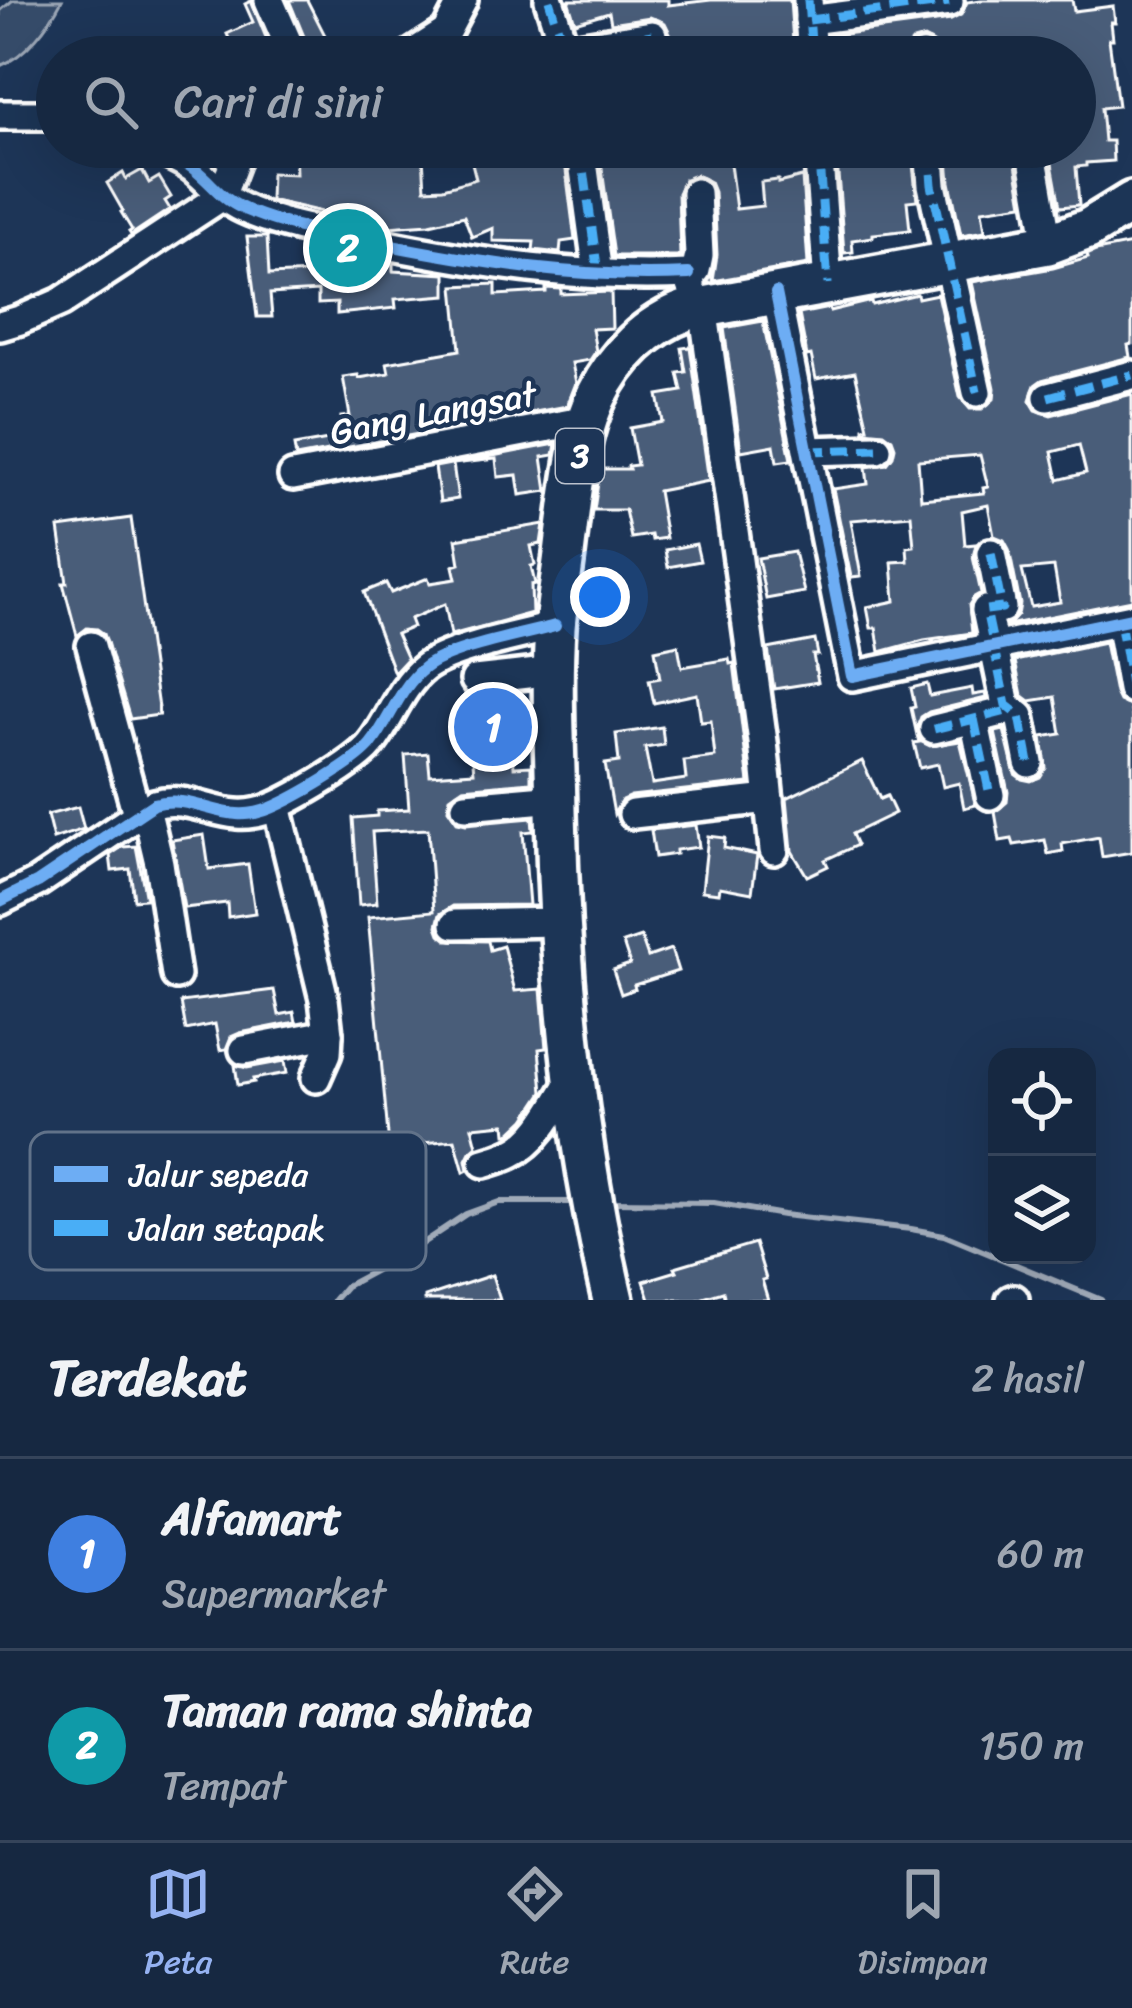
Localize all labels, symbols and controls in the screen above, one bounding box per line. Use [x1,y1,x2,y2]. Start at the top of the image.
search box [36,36,1096,168]
text: Cari di sini [174,62,383,142]
icon: search [78,69,144,135]
pin: 2 [309,203,387,293]
street label: Gang Langsat [324,361,543,464]
road number: 3 [556,429,604,483]
your location [570,567,630,627]
pin: 1 [454,682,532,772]
map controls [988,1048,1096,1264]
button: locate [988,1048,1096,1156]
legend [30,1132,426,1270]
text: Jalur sepeda [128,1146,308,1204]
button: layers [988,1156,1096,1264]
text: Jalan setapak [128,1200,325,1258]
text: Terdekat [48,1333,247,1423]
text: 2 hasil [972,1344,1084,1413]
text: Alfamart [162,1479,342,1559]
text: 1 [79,1519,95,1588]
text: 60 m [997,1519,1084,1588]
text: Supermarket [162,1559,386,1628]
text: Taman rama shinta [162,1671,532,1751]
text: 2 [76,1711,98,1780]
text: 150 m [979,1711,1084,1780]
text: Tempat [162,1751,286,1820]
tab: Peta [144,1861,212,1991]
tab: Rute [500,1861,569,1991]
tab: Disimpan [858,1861,988,1991]

